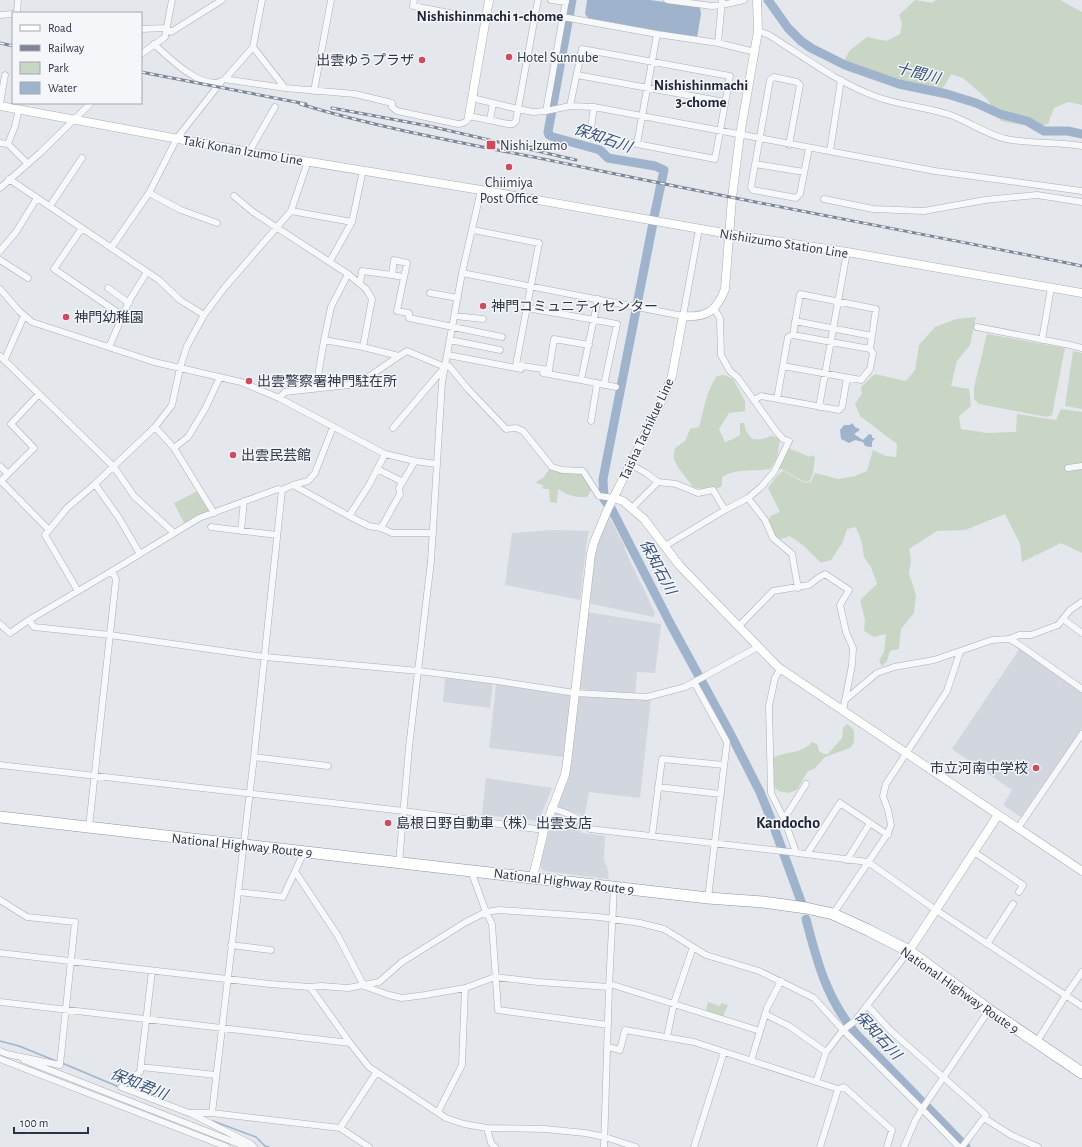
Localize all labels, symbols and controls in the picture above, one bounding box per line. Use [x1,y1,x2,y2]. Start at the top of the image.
district label: Nishishinmachi 1-chome [417,9,563,24]
legend [12,12,142,104]
text: Road [48,22,72,34]
text: Railway [48,42,84,55]
place label: Hotel Sunnube [517,51,598,65]
marker: Hotel Sunnube [504,52,514,62]
place label: 出雲ゆうプラザ [316,53,414,68]
marker: 出雲ゆうプラザ [417,55,427,65]
water label: 十間川 [894,59,944,87]
text: Park [48,62,69,74]
district label: Nishishinmachi 3-chome [654,78,748,110]
text: Water [48,82,77,94]
water label: 保知石川 [572,121,636,156]
street label: Taki Konan Izumo Line [182,134,304,168]
marker: Nishi-Izumo [485,139,497,151]
place label: Nishi-Izumo [500,139,567,153]
marker: Chiimiya Post Office [504,162,514,172]
place label: Chiimiya Post Office [480,176,538,206]
street label: Nishiizumo Station Line [719,227,849,261]
place label: 神門コミュニティセンター [491,299,658,314]
marker: 神門コミュニティセンター [478,301,488,311]
place label: 神門幼稚園 [74,310,144,325]
marker: 神門幼稚園 [61,312,71,322]
place label: 出雲警察署神門駐在所 [257,374,397,389]
marker: 出雲警察署神門駐在所 [244,376,254,386]
street label: Taisha Tachikue Line [617,376,677,483]
place label: 出雲民芸館 [241,448,311,463]
marker: 出雲民芸館 [228,450,238,460]
water label: 保知石川 [637,537,680,599]
place label: 市立河南中学校 [930,761,1028,776]
marker: 市立河南中学校 [1031,763,1041,773]
district label: Kandocho [756,815,820,831]
place label: 島根日野自動車（株）出雲支店 [396,816,592,831]
marker: 島根日野自動車（株）出雲支店 [383,818,393,828]
street label: National Highway Route 9 [171,832,313,860]
street label: National Highway Route 9 [493,866,635,898]
street label: National Highway Route 9 [898,945,1021,1037]
water label: 保知石川 [852,1008,906,1064]
water label: 保知君川 [108,1065,172,1103]
scale bar [14,1109,88,1135]
text: 100 m [20,1117,48,1129]

